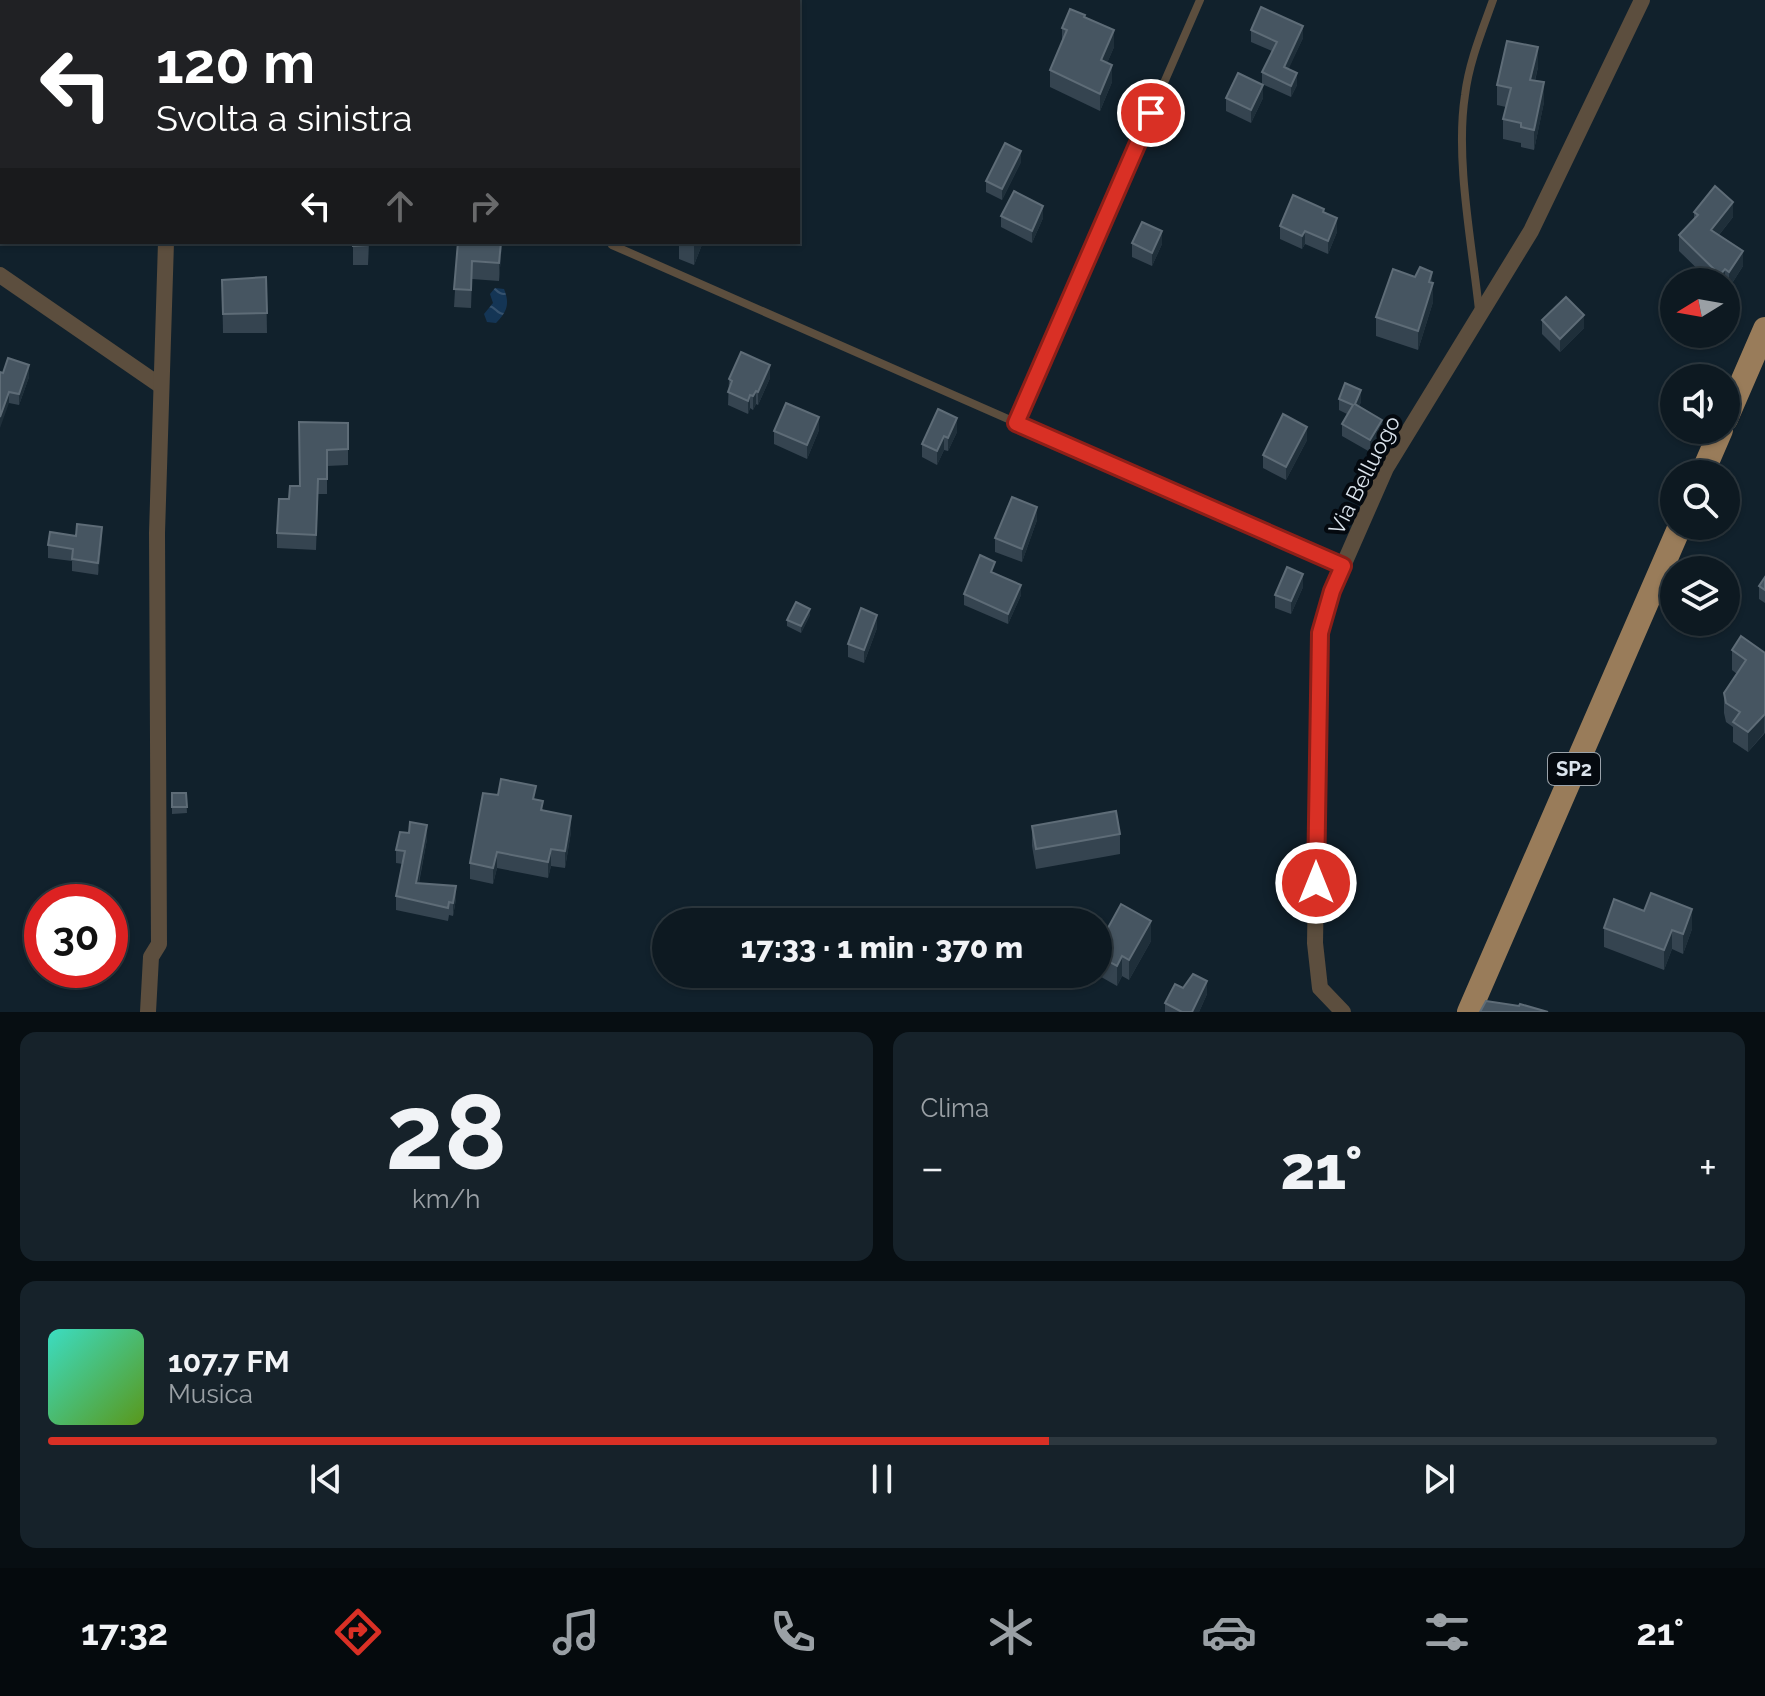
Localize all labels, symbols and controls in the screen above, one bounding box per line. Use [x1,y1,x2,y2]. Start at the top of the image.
text: 120 m [156,30,315,96]
icon: left [24,32,128,136]
pin [1117,79,1185,147]
icon: arrive [1129,91,1173,135]
text: Svolta a sinistra [156,97,412,139]
icon: left [294,184,338,228]
icon: ahead [378,184,422,228]
icon: right [462,184,506,228]
north arrow [1660,268,1740,348]
map controls [1660,268,1740,636]
button: sound [1660,364,1740,444]
street label: Via Belluogo [1323,411,1405,539]
button: search [1660,460,1740,540]
button: layers [1660,556,1740,636]
road number: SP2 [1548,753,1600,785]
position arrow [1274,841,1358,925]
speed limit sign: 30 [24,884,128,988]
text: 17:33 · 1 min · 370 m [741,930,1023,965]
text: 28 [386,1071,507,1193]
text: Clima [921,1093,989,1123]
text: 21° [1280,1133,1362,1203]
text: − [921,1142,944,1193]
text: + [1699,1142,1717,1193]
text: km/h [412,1184,481,1214]
text: 107.7 FM [168,1344,290,1379]
text: Musica [168,1379,253,1409]
icon: previous [304,1457,348,1501]
icon: pause [860,1457,904,1501]
icon: next [1417,1457,1461,1501]
icon: directions [330,1604,386,1660]
icon: music [548,1604,604,1660]
icon: phone [765,1604,821,1660]
icon: climate [983,1604,1039,1660]
icon: car [1201,1604,1257,1660]
icon: filters [1419,1604,1475,1660]
text: 17:32 [81,1611,168,1653]
text: 21° [1637,1611,1684,1653]

